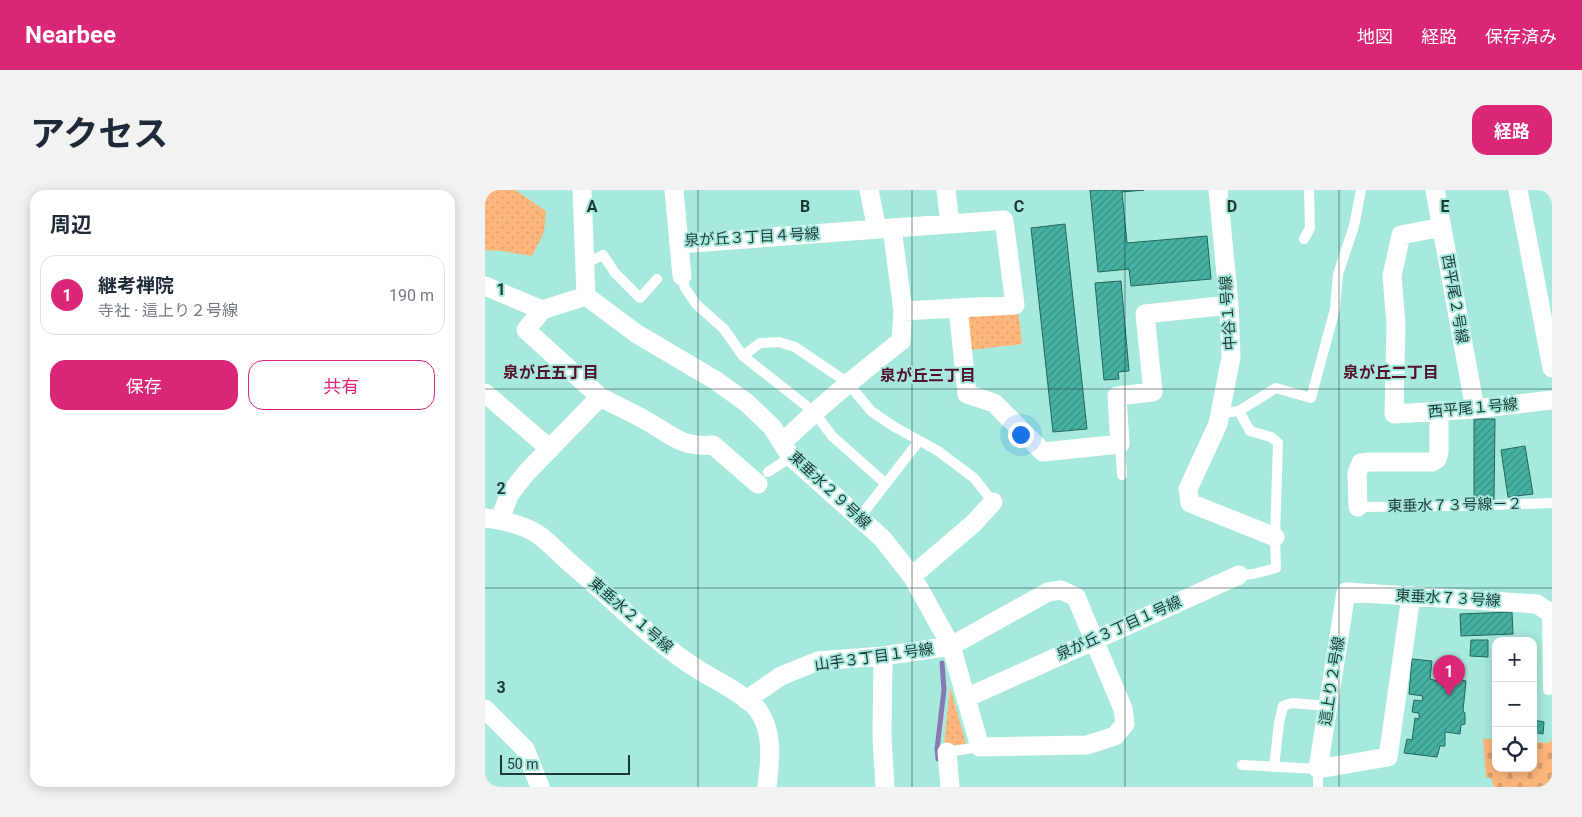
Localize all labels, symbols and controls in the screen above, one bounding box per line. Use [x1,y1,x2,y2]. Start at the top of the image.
text: Nearbee [25,21,116,49]
text: 地図 [1357,26,1393,47]
text: 経路 [1421,26,1457,47]
text: 保存済み [1485,26,1557,47]
button: 経路 [1472,105,1552,155]
text: アクセス [30,114,168,155]
text: A [587,197,598,216]
text: B [800,197,810,216]
text: C [1014,197,1024,216]
text: D [1227,197,1237,216]
text: E [1441,197,1450,216]
text: 周辺 [50,213,92,237]
street label: 泉が丘３丁目４号線 [684,224,820,250]
street label: 西平尾２号線 [1438,253,1472,345]
text: 継考禅院 [98,274,174,297]
street label: 中谷１号線 [1216,275,1240,351]
text: 1 [496,280,506,299]
text: 1 [62,286,72,305]
text: 190 m [389,286,434,305]
text: 寺社 · 這上り２号線 [98,301,238,320]
button: 保存 [50,360,238,410]
button: 共有 [248,360,435,410]
district label: 泉が丘五丁目 [503,363,599,382]
district label: 泉が丘二丁目 [1343,363,1439,382]
district label: 泉が丘三丁目 [880,366,976,385]
street label: 西平尾１号線 [1427,395,1519,421]
your location [1008,422,1034,448]
street label: 東垂水２９号線 [785,448,875,532]
text: 2 [496,479,506,498]
street label: 東垂水７３号線－２ [1387,495,1523,515]
street label: 東垂水２１号線 [585,574,677,656]
street label: 東垂水７３号線 [1395,586,1501,610]
street label: 泉が丘３丁目１号線 [1054,592,1184,664]
street label: 這上り２号線 [1316,635,1348,727]
map controls [1492,637,1537,772]
button: + [1492,637,1537,682]
street label: 山手３丁目１号線 [813,640,935,674]
pin: 1 [1433,655,1465,696]
text: 3 [496,678,506,697]
button: − [1492,682,1537,727]
button: locate [1492,727,1537,772]
scale bar [500,752,630,775]
text: 50 m [507,756,539,772]

